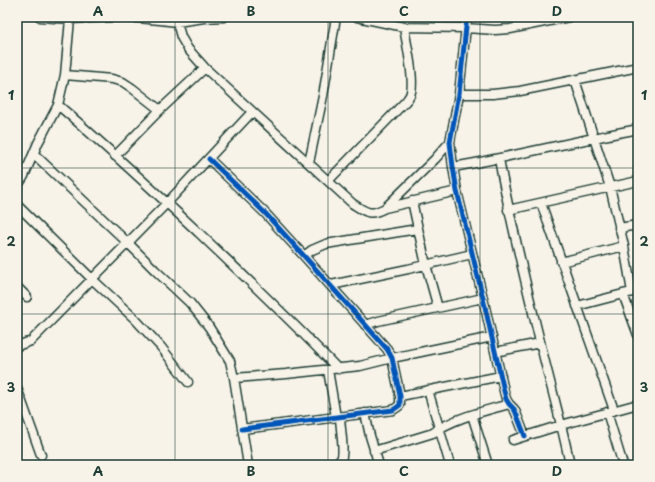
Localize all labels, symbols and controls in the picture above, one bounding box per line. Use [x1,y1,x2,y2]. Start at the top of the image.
text: A [93,1,103,20]
text: B [247,1,256,20]
text: C [399,1,409,20]
text: D [552,1,562,20]
text: 1 [8,85,14,104]
text: 1 [641,85,647,104]
text: 2 [6,231,16,250]
text: 2 [639,231,649,250]
text: 3 [7,377,16,396]
text: 3 [640,377,649,396]
text: A [93,461,103,480]
text: B [247,461,256,480]
text: C [399,461,409,480]
text: D [552,461,562,480]

